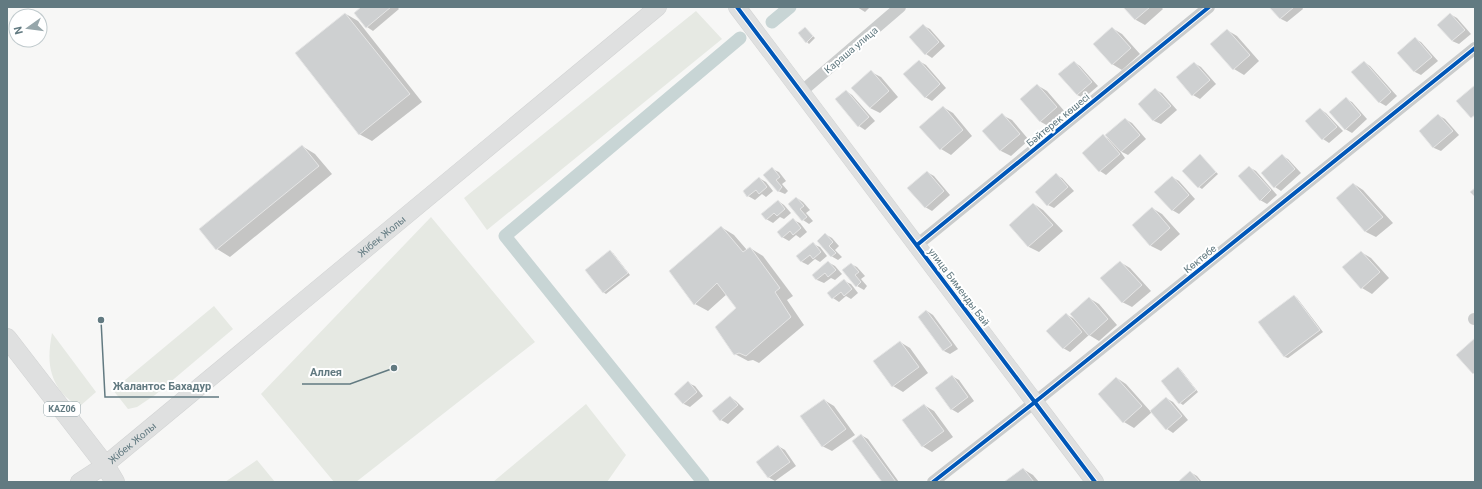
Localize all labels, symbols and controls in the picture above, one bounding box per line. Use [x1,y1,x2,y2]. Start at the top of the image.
north arrow [8,8,48,48]
street label: Караша улица [822,24,880,76]
text: N [11,25,26,36]
street label: Бәйтерек көшесі [1024,91,1092,149]
street label: Жібек Жолы [355,213,407,259]
street label: Көктөбе [1182,243,1218,275]
street label: улица Бименды Бай [926,246,992,328]
callout: Аллея [302,361,350,384]
text: Аллея [310,366,342,379]
callout: Жалантос Бахадур [105,374,219,397]
text: Жалантос Бахадур [113,380,211,393]
road number: KAZ06 [44,402,80,416]
street label: Жібек Жолы [106,420,158,466]

